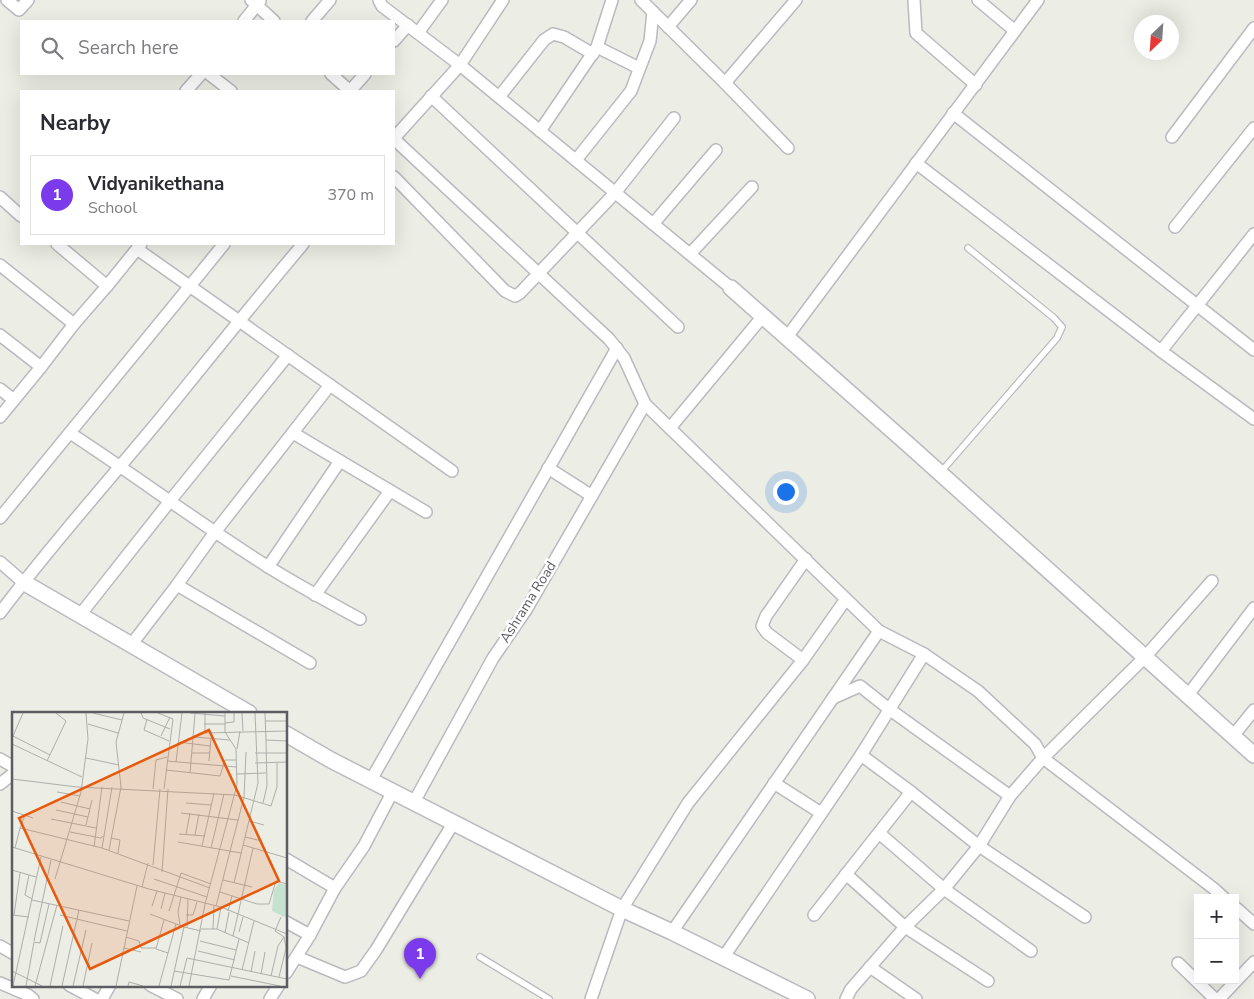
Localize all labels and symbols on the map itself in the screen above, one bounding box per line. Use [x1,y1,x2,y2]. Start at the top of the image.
north arrow [1134,15,1179,60]
your location [773,479,799,505]
street label: Ashrama Road [495,558,561,646]
inset map [12,712,288,986]
pin: 1 [404,938,436,979]

